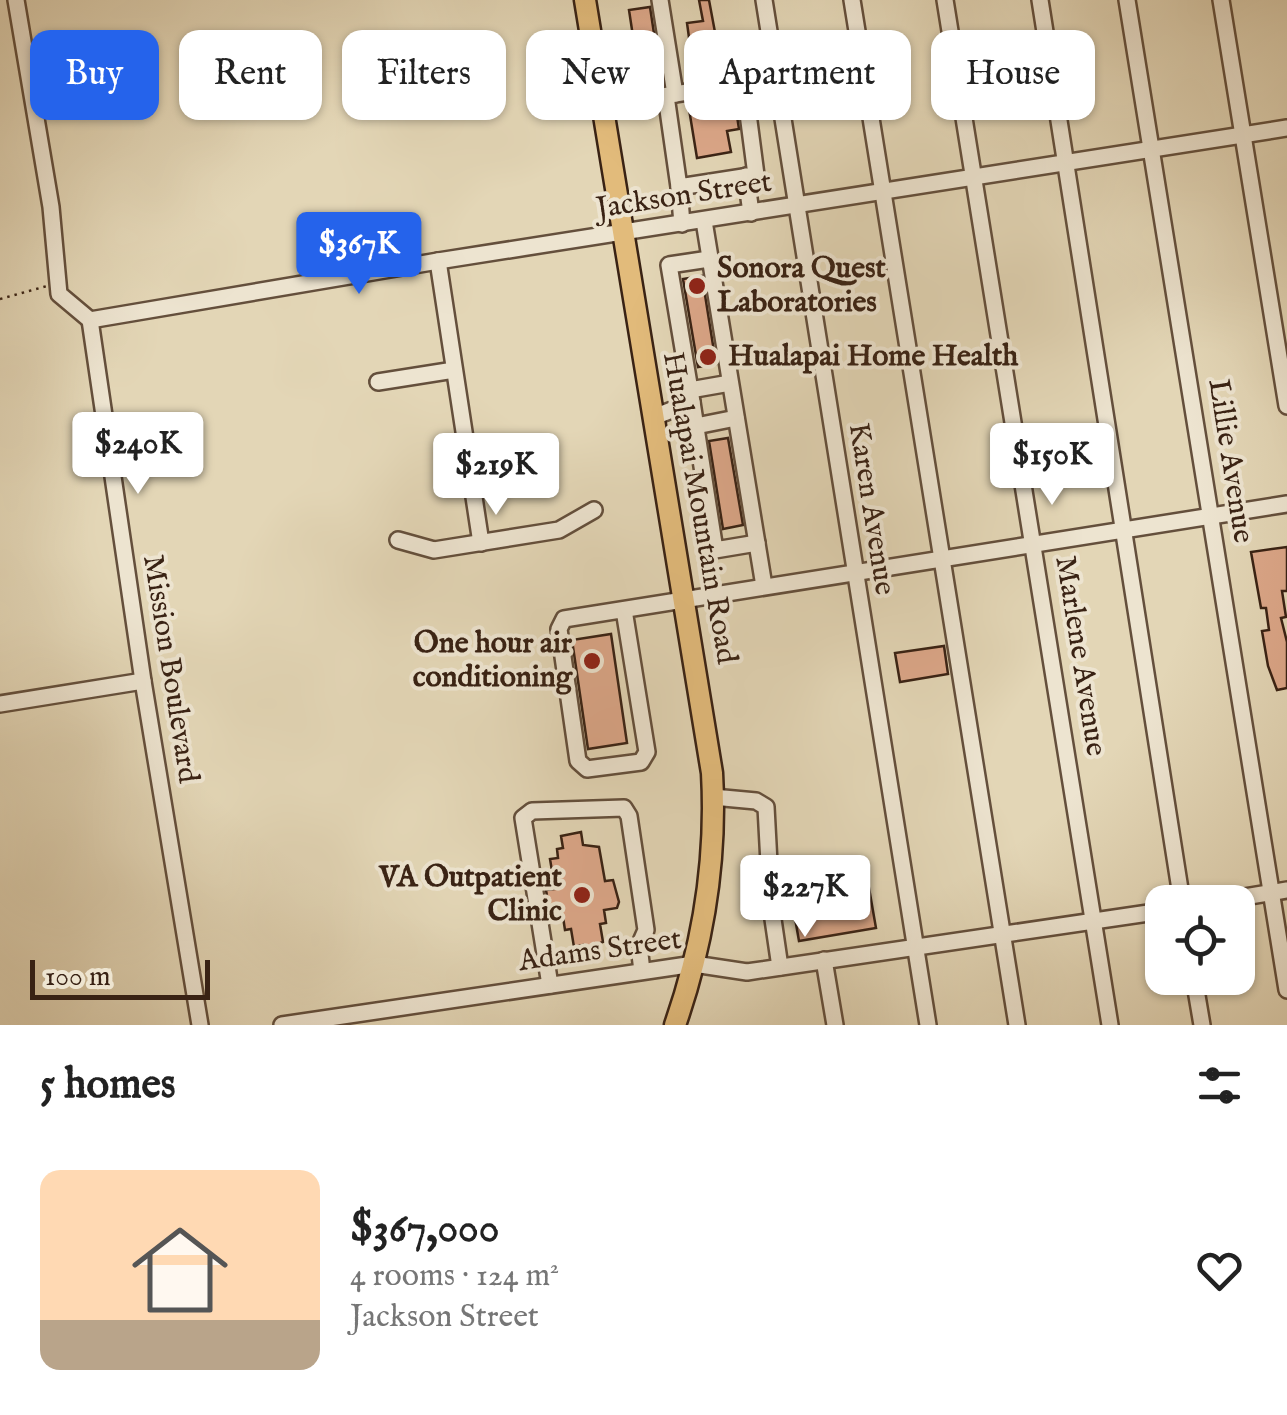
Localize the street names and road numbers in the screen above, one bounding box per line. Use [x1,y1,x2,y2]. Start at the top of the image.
street label: Jackson Street [591,163,774,229]
street label: Hualapai Mountain Road [653,349,745,668]
street label: Lillie Avenue [1198,376,1262,546]
street label: Karen Avenue [839,420,903,598]
street label: Mission Boulevard [133,552,207,787]
street label: Marlene Avenue [1045,553,1115,759]
street label: Adams Street [515,921,684,981]

